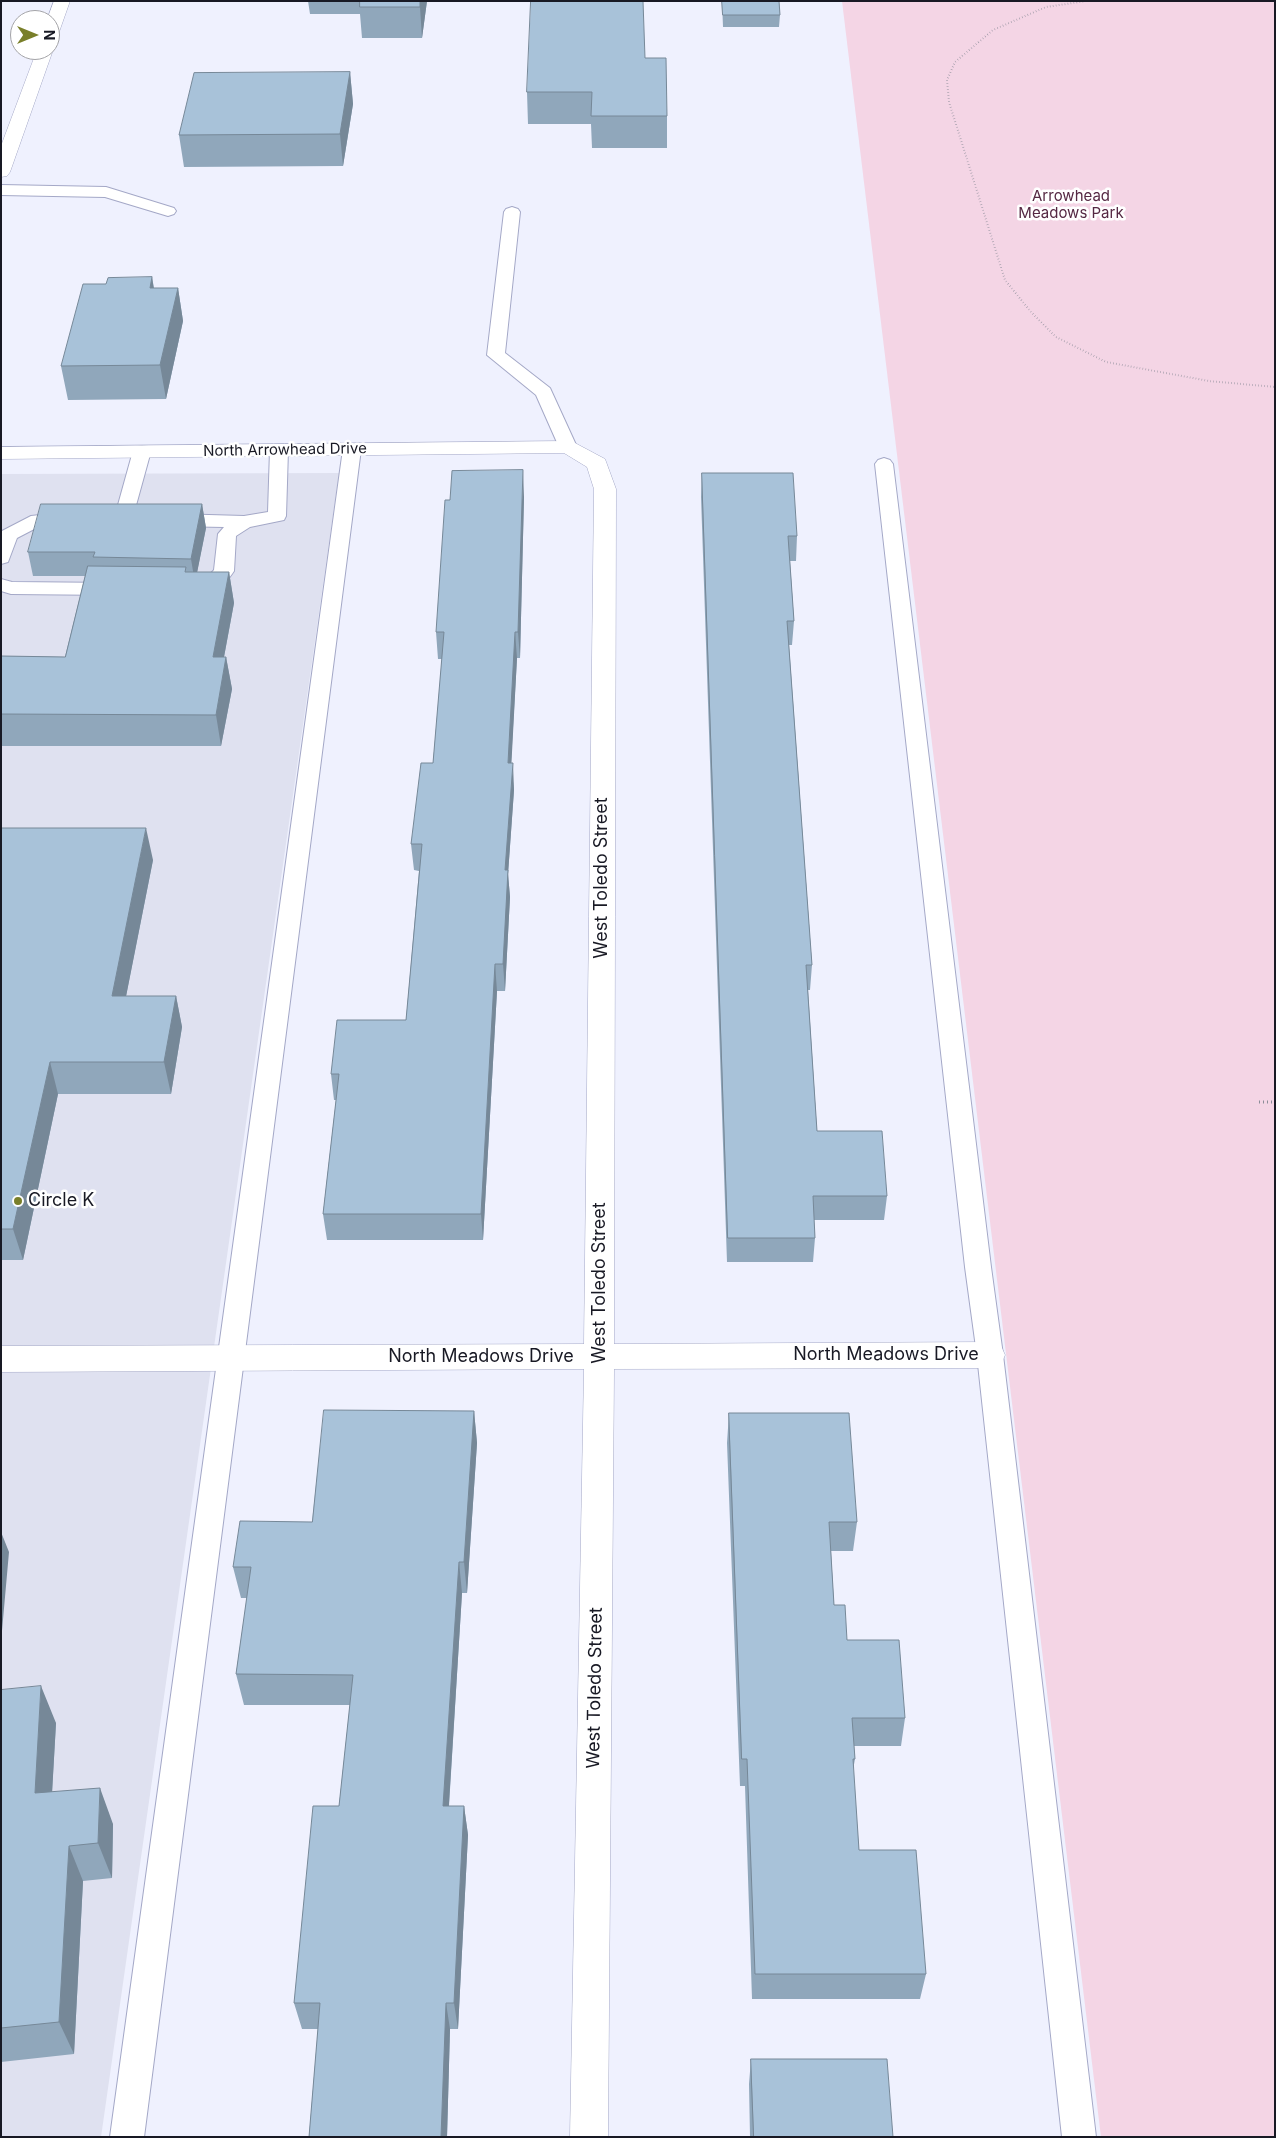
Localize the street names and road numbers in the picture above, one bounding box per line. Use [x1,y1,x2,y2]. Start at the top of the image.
street label: North Arrowhead Drive [203,440,367,460]
street label: West Toledo Street [591,797,613,959]
street label: West Toledo Street [589,1202,611,1364]
street label: North Meadows Drive [793,1344,979,1366]
street label: North Meadows Drive [388,1346,574,1368]
street label: West Toledo Street [583,1607,607,1769]

